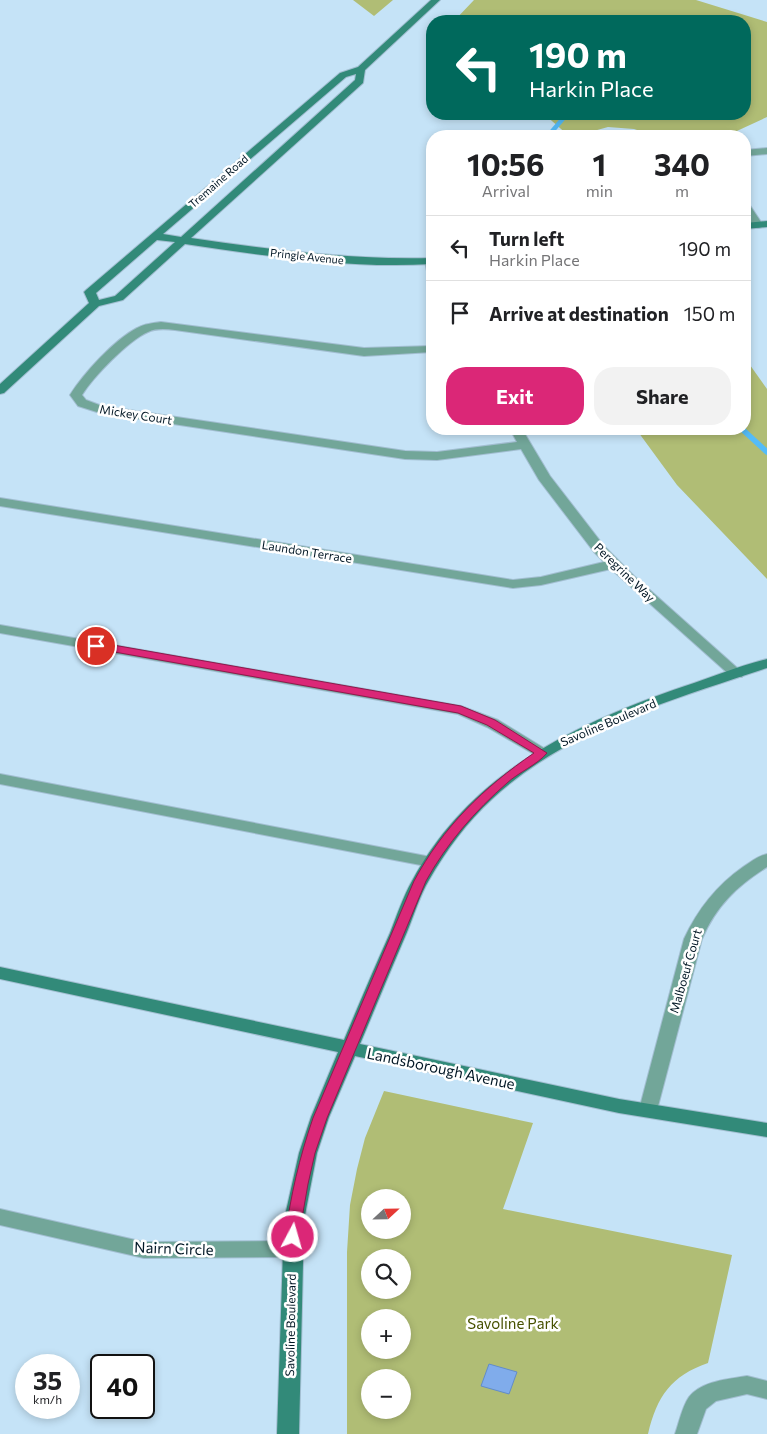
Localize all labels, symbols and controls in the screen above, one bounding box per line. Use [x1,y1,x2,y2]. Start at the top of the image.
text: 190 m [529,32,627,75]
icon: left [446,35,511,100]
text: Harkin Place [529,75,654,102]
text: 10:56 [467,145,545,182]
text: 1 [593,145,606,182]
text: 340 [654,145,710,182]
street label: Tremaine Road [186,152,250,210]
text: Arrival [482,181,530,200]
text: min [586,181,613,200]
text: m [675,181,689,200]
text: Turn left [489,227,564,250]
icon: left [446,234,474,262]
text: 190 m [679,237,731,260]
street label: Pringle Avenue [270,246,345,266]
text: Harkin Place [489,250,580,269]
icon: arrive [446,299,474,327]
text: Arrive at destination [489,302,669,325]
text: 150 m [684,302,735,325]
button: Exit [446,367,584,425]
button: Share [594,367,731,425]
street label: Mickey Court [99,401,173,427]
street label: Laundon Terrace [261,537,353,565]
street label: Peregrine Way [592,540,658,604]
pin [75,625,117,667]
icon: arrive [82,632,110,660]
street label: Savoline Boulevard [558,695,658,748]
street label: Malboeuf Court [666,927,704,1015]
street label: Landsborough Avenue [365,1043,517,1093]
north arrow [361,1189,411,1239]
map controls [361,1189,411,1419]
position arrow [266,1210,318,1262]
street label: Nairn Circle [134,1238,214,1258]
button: search [361,1249,411,1299]
street label: Savoline Boulevard [282,1274,298,1376]
button: + [361,1309,411,1359]
park label: Savoline Park [467,1314,559,1332]
speed limit sign: 40 [90,1354,155,1419]
text: 35 [33,1365,62,1395]
button: − [361,1369,411,1419]
text: km/h [33,1392,62,1406]

